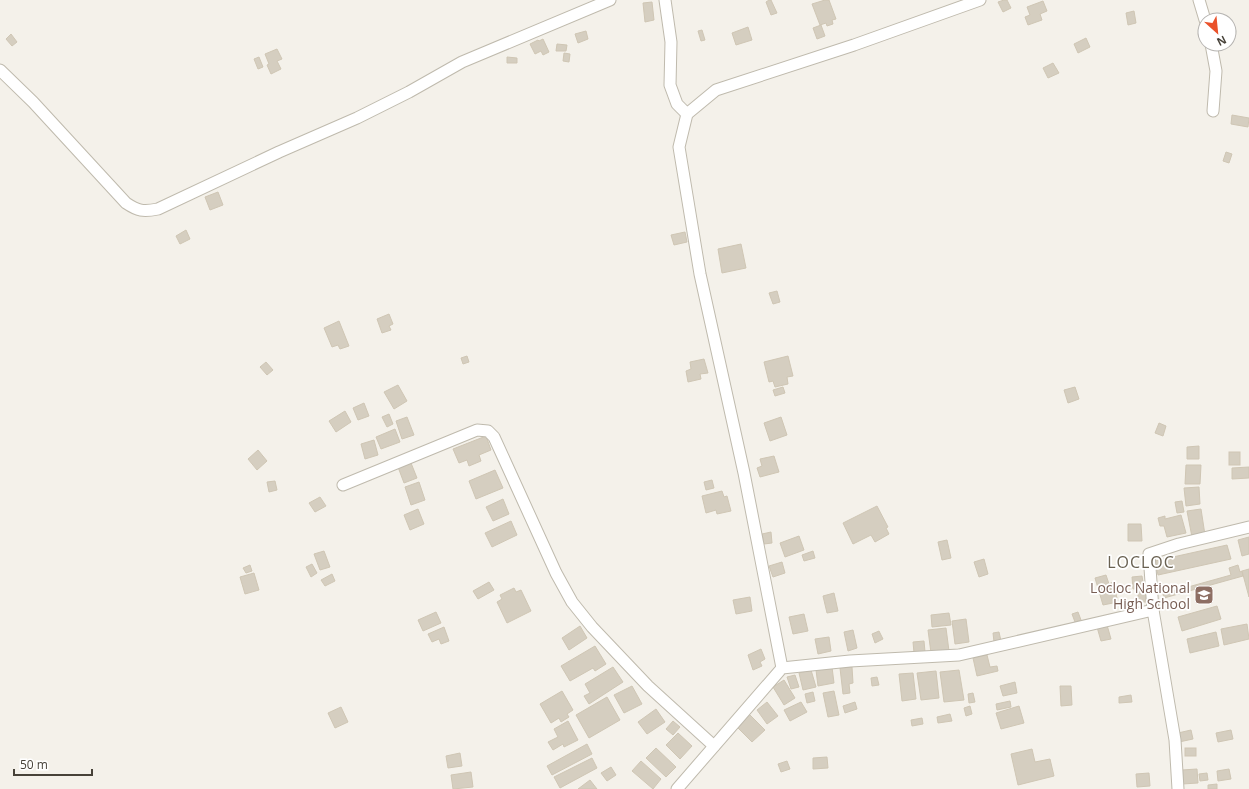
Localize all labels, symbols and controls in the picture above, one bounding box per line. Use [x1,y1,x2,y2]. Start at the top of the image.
north arrow [1197,12,1237,52]
text: N [1214,33,1229,50]
district label: LOCLOC [1107,551,1175,573]
place label: Locloc National High School [1090,578,1190,613]
school or university icon: Locloc National High School [1193,584,1215,606]
scale bar [14,751,92,777]
text: 50 m [20,756,48,773]

